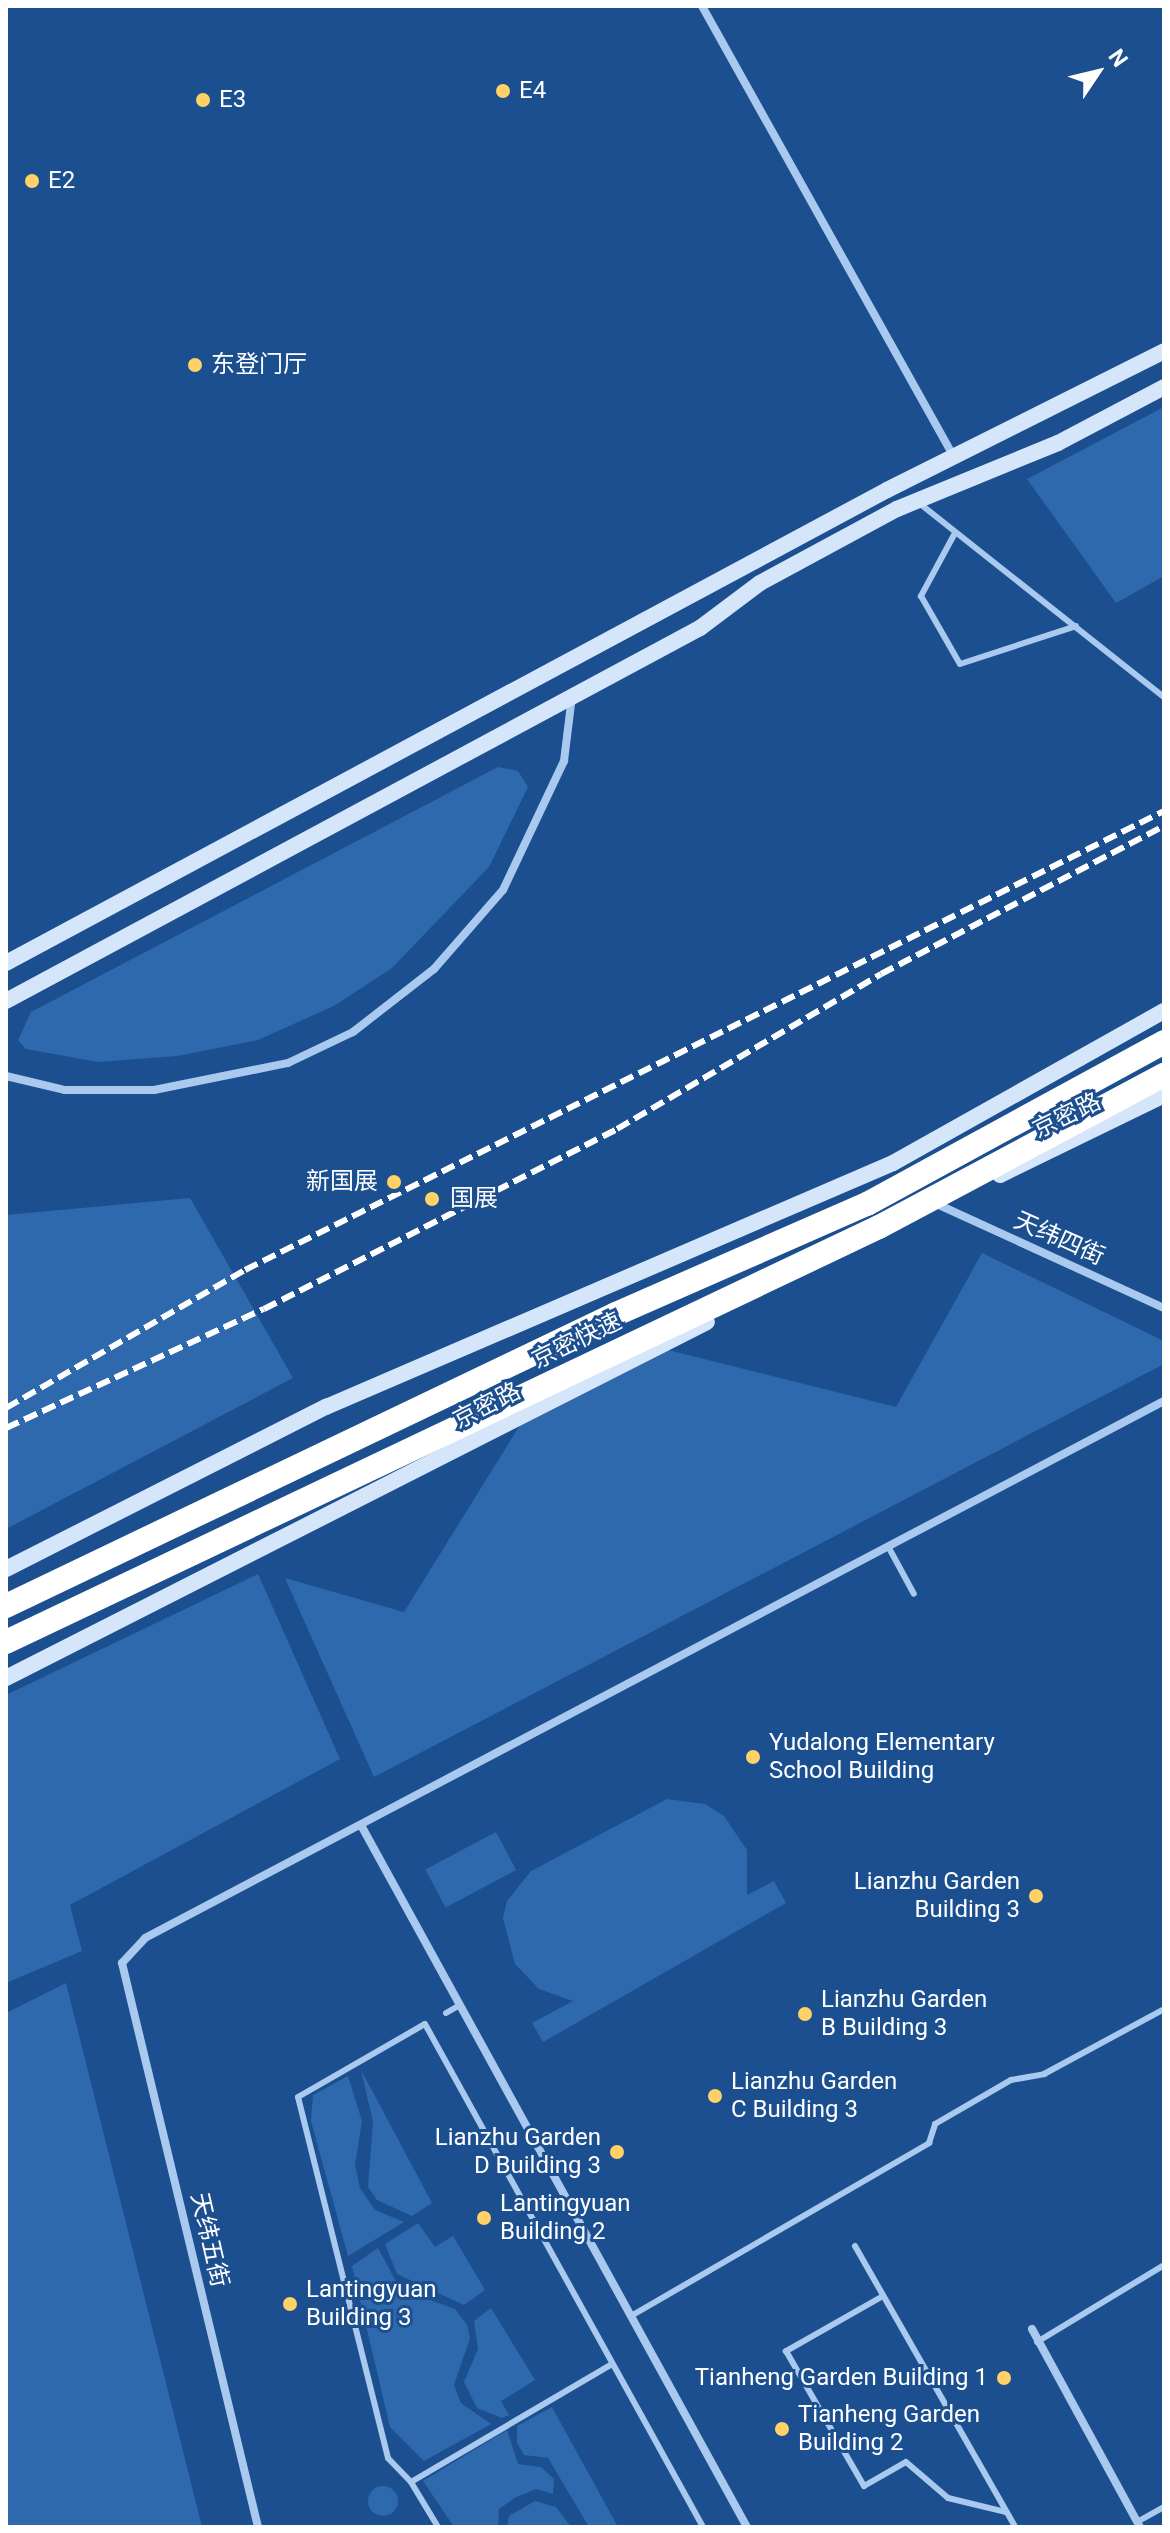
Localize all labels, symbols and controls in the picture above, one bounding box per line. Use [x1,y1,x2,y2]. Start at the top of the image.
north arrow [1058,32,1138,112]
text: N [1103,44,1133,71]
place label: E4 [519,77,546,105]
marker: E4 [494,82,512,100]
place label: E3 [219,86,246,114]
marker: E3 [194,91,212,109]
place label: E2 [48,167,75,195]
marker: E2 [23,172,41,190]
place label: 东登门厅 [211,351,307,379]
marker: 东登门厅 [186,356,204,374]
street label: 京密路 [1028,1087,1106,1145]
place label: 新国展 [306,1168,378,1196]
marker: 新国展 [385,1173,403,1191]
place label: 国展 [450,1185,498,1213]
marker: 国展 [421,1188,443,1210]
street label: 天纬四街 [1009,1206,1109,1272]
street label: 京密快速 [528,1307,626,1375]
street label: 京密路 [448,1377,526,1435]
place label: Yudalong Elementary School Building [769,1729,995,1785]
marker: Yudalong Elementary School Building [744,1748,762,1766]
place label: Lianzhu Garden Building 3 [854,1868,1020,1924]
marker: Lianzhu Garden Building 3 [1027,1887,1045,1905]
place label: Lianzhu Garden B Building 3 [821,1986,987,2042]
marker: Lianzhu Garden B Building 3 [796,2005,814,2023]
place label: Lianzhu Garden C Building 3 [731,2068,897,2124]
marker: Lianzhu Garden C Building 3 [706,2087,724,2105]
place label: Lianzhu Garden D Building 3 [435,2124,601,2180]
marker: Lianzhu Garden D Building 3 [608,2143,626,2161]
street label: 天纬五街 [184,2190,234,2290]
place label: Lantingyuan Building 2 [500,2190,631,2246]
marker: Lantingyuan Building 2 [475,2209,493,2227]
place label: Lantingyuan Building 3 [306,2276,437,2332]
marker: Lantingyuan Building 3 [281,2295,299,2313]
place label: Tianheng Garden Building 1 [695,2364,988,2392]
marker: Tianheng Garden Building 1 [995,2369,1013,2387]
place label: Tianheng Garden Building 2 [798,2401,980,2457]
marker: Tianheng Garden Building 2 [773,2420,791,2438]

